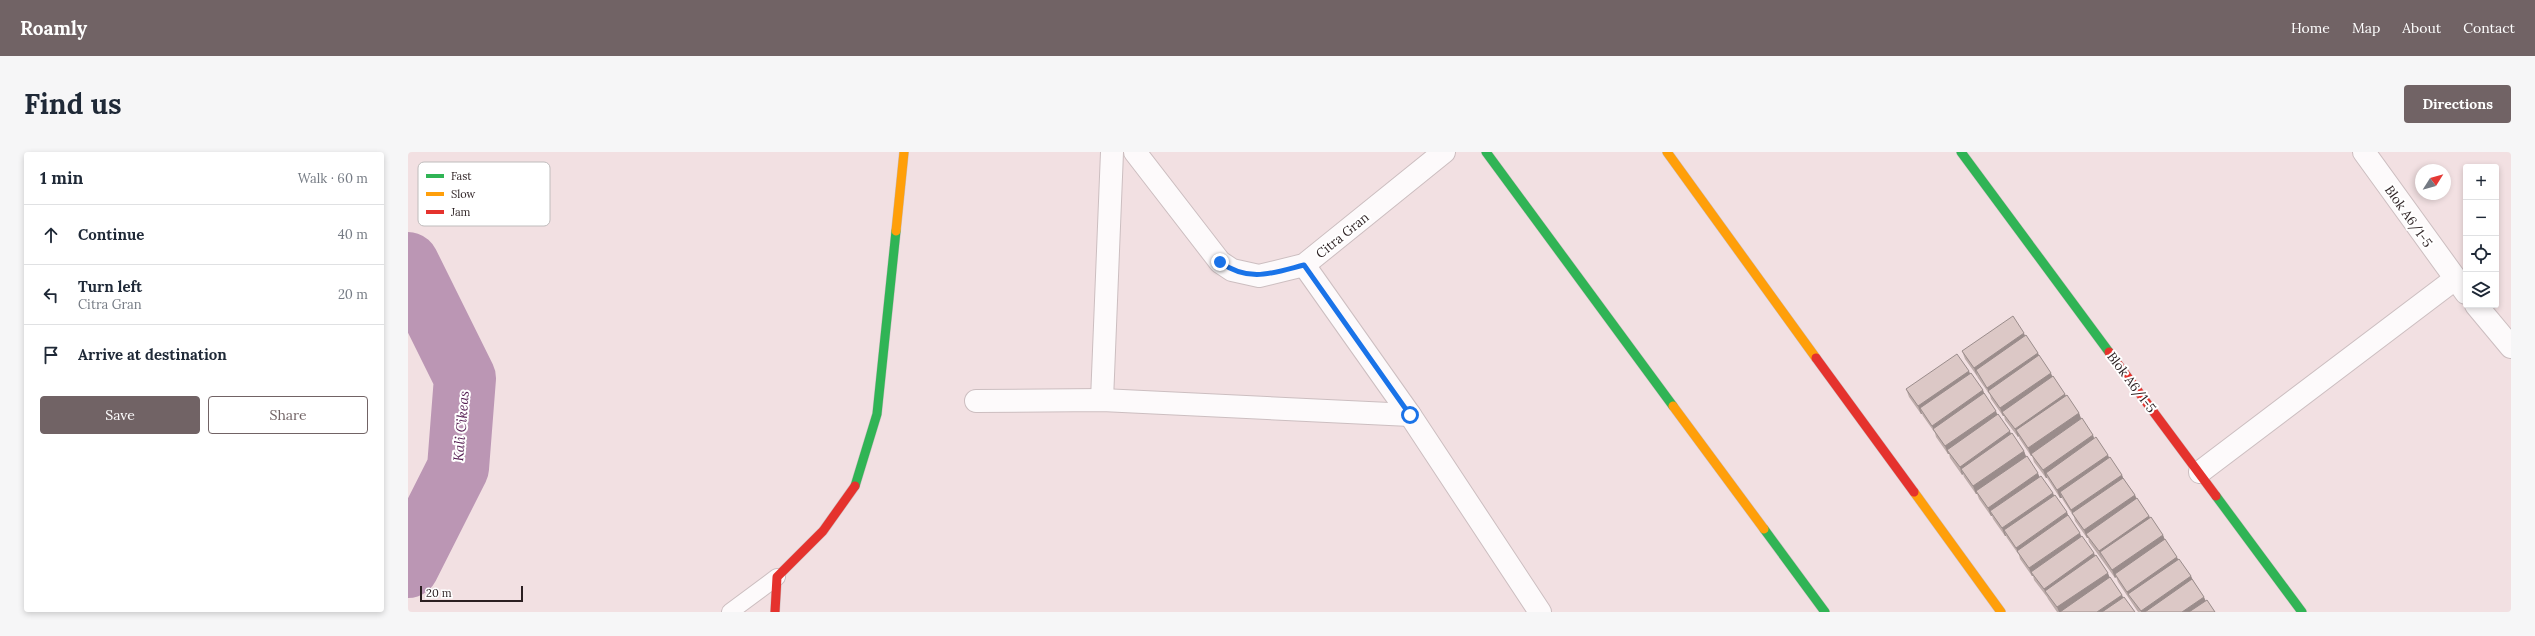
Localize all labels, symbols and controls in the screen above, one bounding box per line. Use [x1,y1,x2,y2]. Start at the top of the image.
text: Roamly [20,16,87,40]
text: Home [2291,19,2330,37]
text: Map [2352,19,2380,37]
text: About [2402,19,2441,37]
text: Contact [2463,19,2515,37]
button: Directions [2404,85,2511,123]
text: Find us [24,86,122,122]
legend [418,162,550,226]
north arrow [2415,164,2451,200]
map controls [2463,164,2499,308]
button: + [2463,164,2499,200]
text: 1 min [40,167,83,189]
text: Fast [451,169,472,183]
text: Walk · 60 m [298,170,368,187]
street label: Blok A6/1-5 [2381,182,2436,251]
text: Slow [451,187,476,201]
button: − [2463,200,2499,236]
text: Jam [450,205,471,219]
street label: Citra Gran [1312,209,1372,262]
icon: ahead [40,224,62,246]
text: Continue [78,225,144,244]
text: 40 m [338,226,368,243]
button: locate [2463,236,2499,272]
route end [1211,253,1229,271]
button: layers [2463,272,2499,308]
text: Turn left [78,277,142,296]
icon: left [40,284,62,306]
text: 20 m [338,286,368,303]
text: Citra Gran [78,296,142,313]
icon: arrive [40,344,62,366]
text: Arrive at destination [78,345,227,364]
street label: Blok A6/1-5 [2103,349,2160,416]
water label: Kali Cikeas [449,390,473,462]
button: Save [40,396,200,434]
button: Share [208,396,368,434]
route start [1401,406,1419,424]
scale bar [420,584,523,603]
text: 20 m [426,586,451,600]

